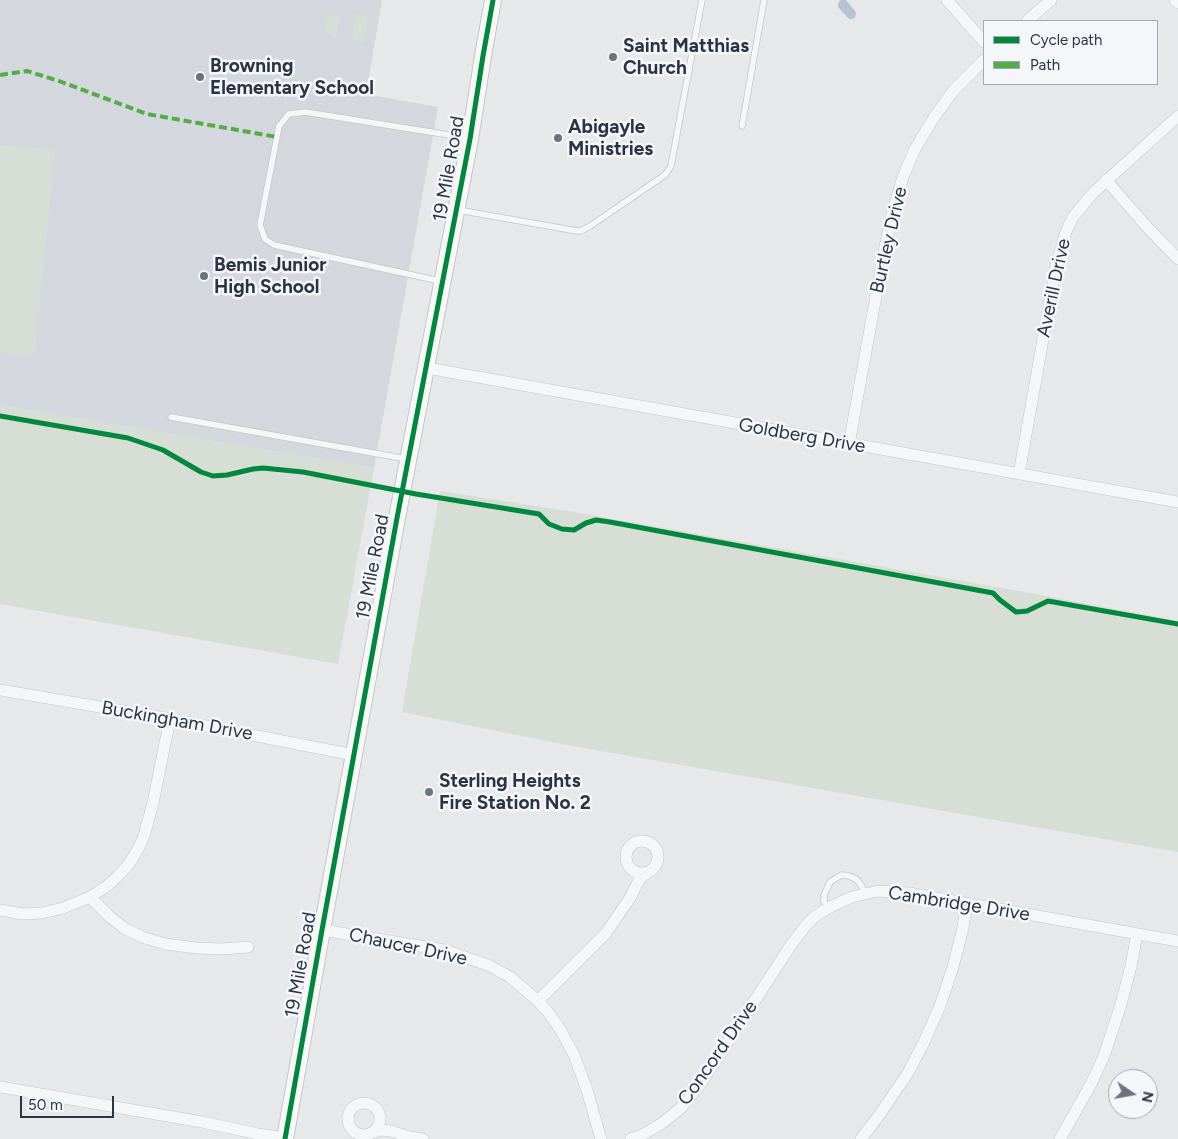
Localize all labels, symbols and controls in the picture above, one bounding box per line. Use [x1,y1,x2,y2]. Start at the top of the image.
legend [983,20,1158,85]
text: Cycle path [1030,31,1102,49]
place label: Saint Matthias Church [623,35,749,79]
marker: Saint Matthias Church [607,51,619,63]
place label: Browning Elementary School [210,55,374,99]
text: Path [1030,56,1060,74]
marker: Browning Elementary School [194,71,206,83]
street label: 19 Mile Road [429,114,469,224]
place label: Abigayle Ministries [568,116,653,160]
marker: Abigayle Ministries [552,132,564,144]
street label: Burtley Drive [866,184,912,296]
street label: Averill Drive [1032,236,1076,340]
place label: Bemis Junior High School [214,254,326,298]
marker: Bemis Junior High School [198,270,210,282]
street label: Goldberg Drive [737,414,867,458]
street label: 19 Mile Road [352,512,394,622]
street label: Buckingham Drive [100,696,254,746]
place label: Sterling Heights Fire Station No. 2 [439,770,591,814]
marker: Sterling Heights Fire Station No. 2 [423,786,435,798]
street label: Cambridge Drive [887,882,1031,926]
street label: 19 Mile Road [281,910,321,1020]
street label: Chaucer Drive [347,923,469,971]
street label: Concord Drive [673,996,763,1110]
north arrow [1108,1069,1158,1119]
scale bar [22,1086,116,1118]
text: N [1138,1090,1157,1104]
text: 50 m [28,1096,63,1114]

